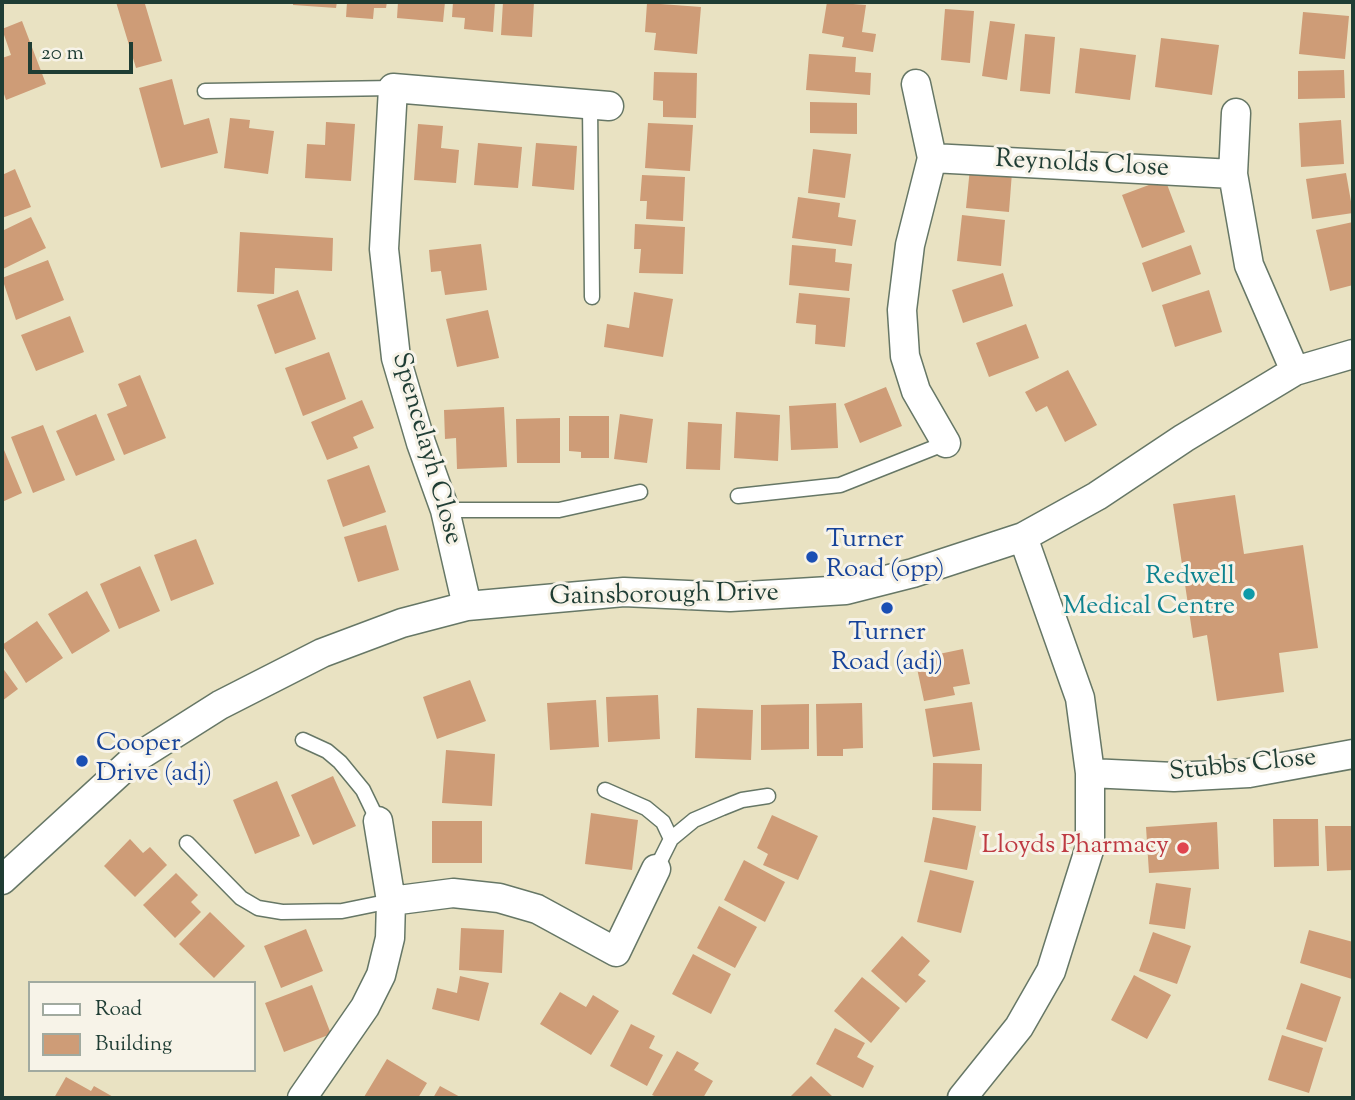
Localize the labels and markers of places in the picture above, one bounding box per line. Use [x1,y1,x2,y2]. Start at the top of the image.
place label: Turner Road (opp) [826,526,944,588]
marker: Turner Road (opp) [804,549,820,565]
place label: Redwell Medical Centre [1063,563,1235,624]
marker: Redwell Medical Centre [1241,586,1257,602]
marker: Turner Road (adj) [879,600,895,616]
place label: Turner Road (adj) [831,619,943,680]
place label: Cooper Drive (adj) [96,730,212,792]
marker: Cooper Drive (adj) [74,753,90,769]
place label: Lloyds Pharmacy [982,832,1169,864]
marker: Lloyds Pharmacy [1175,840,1191,856]

